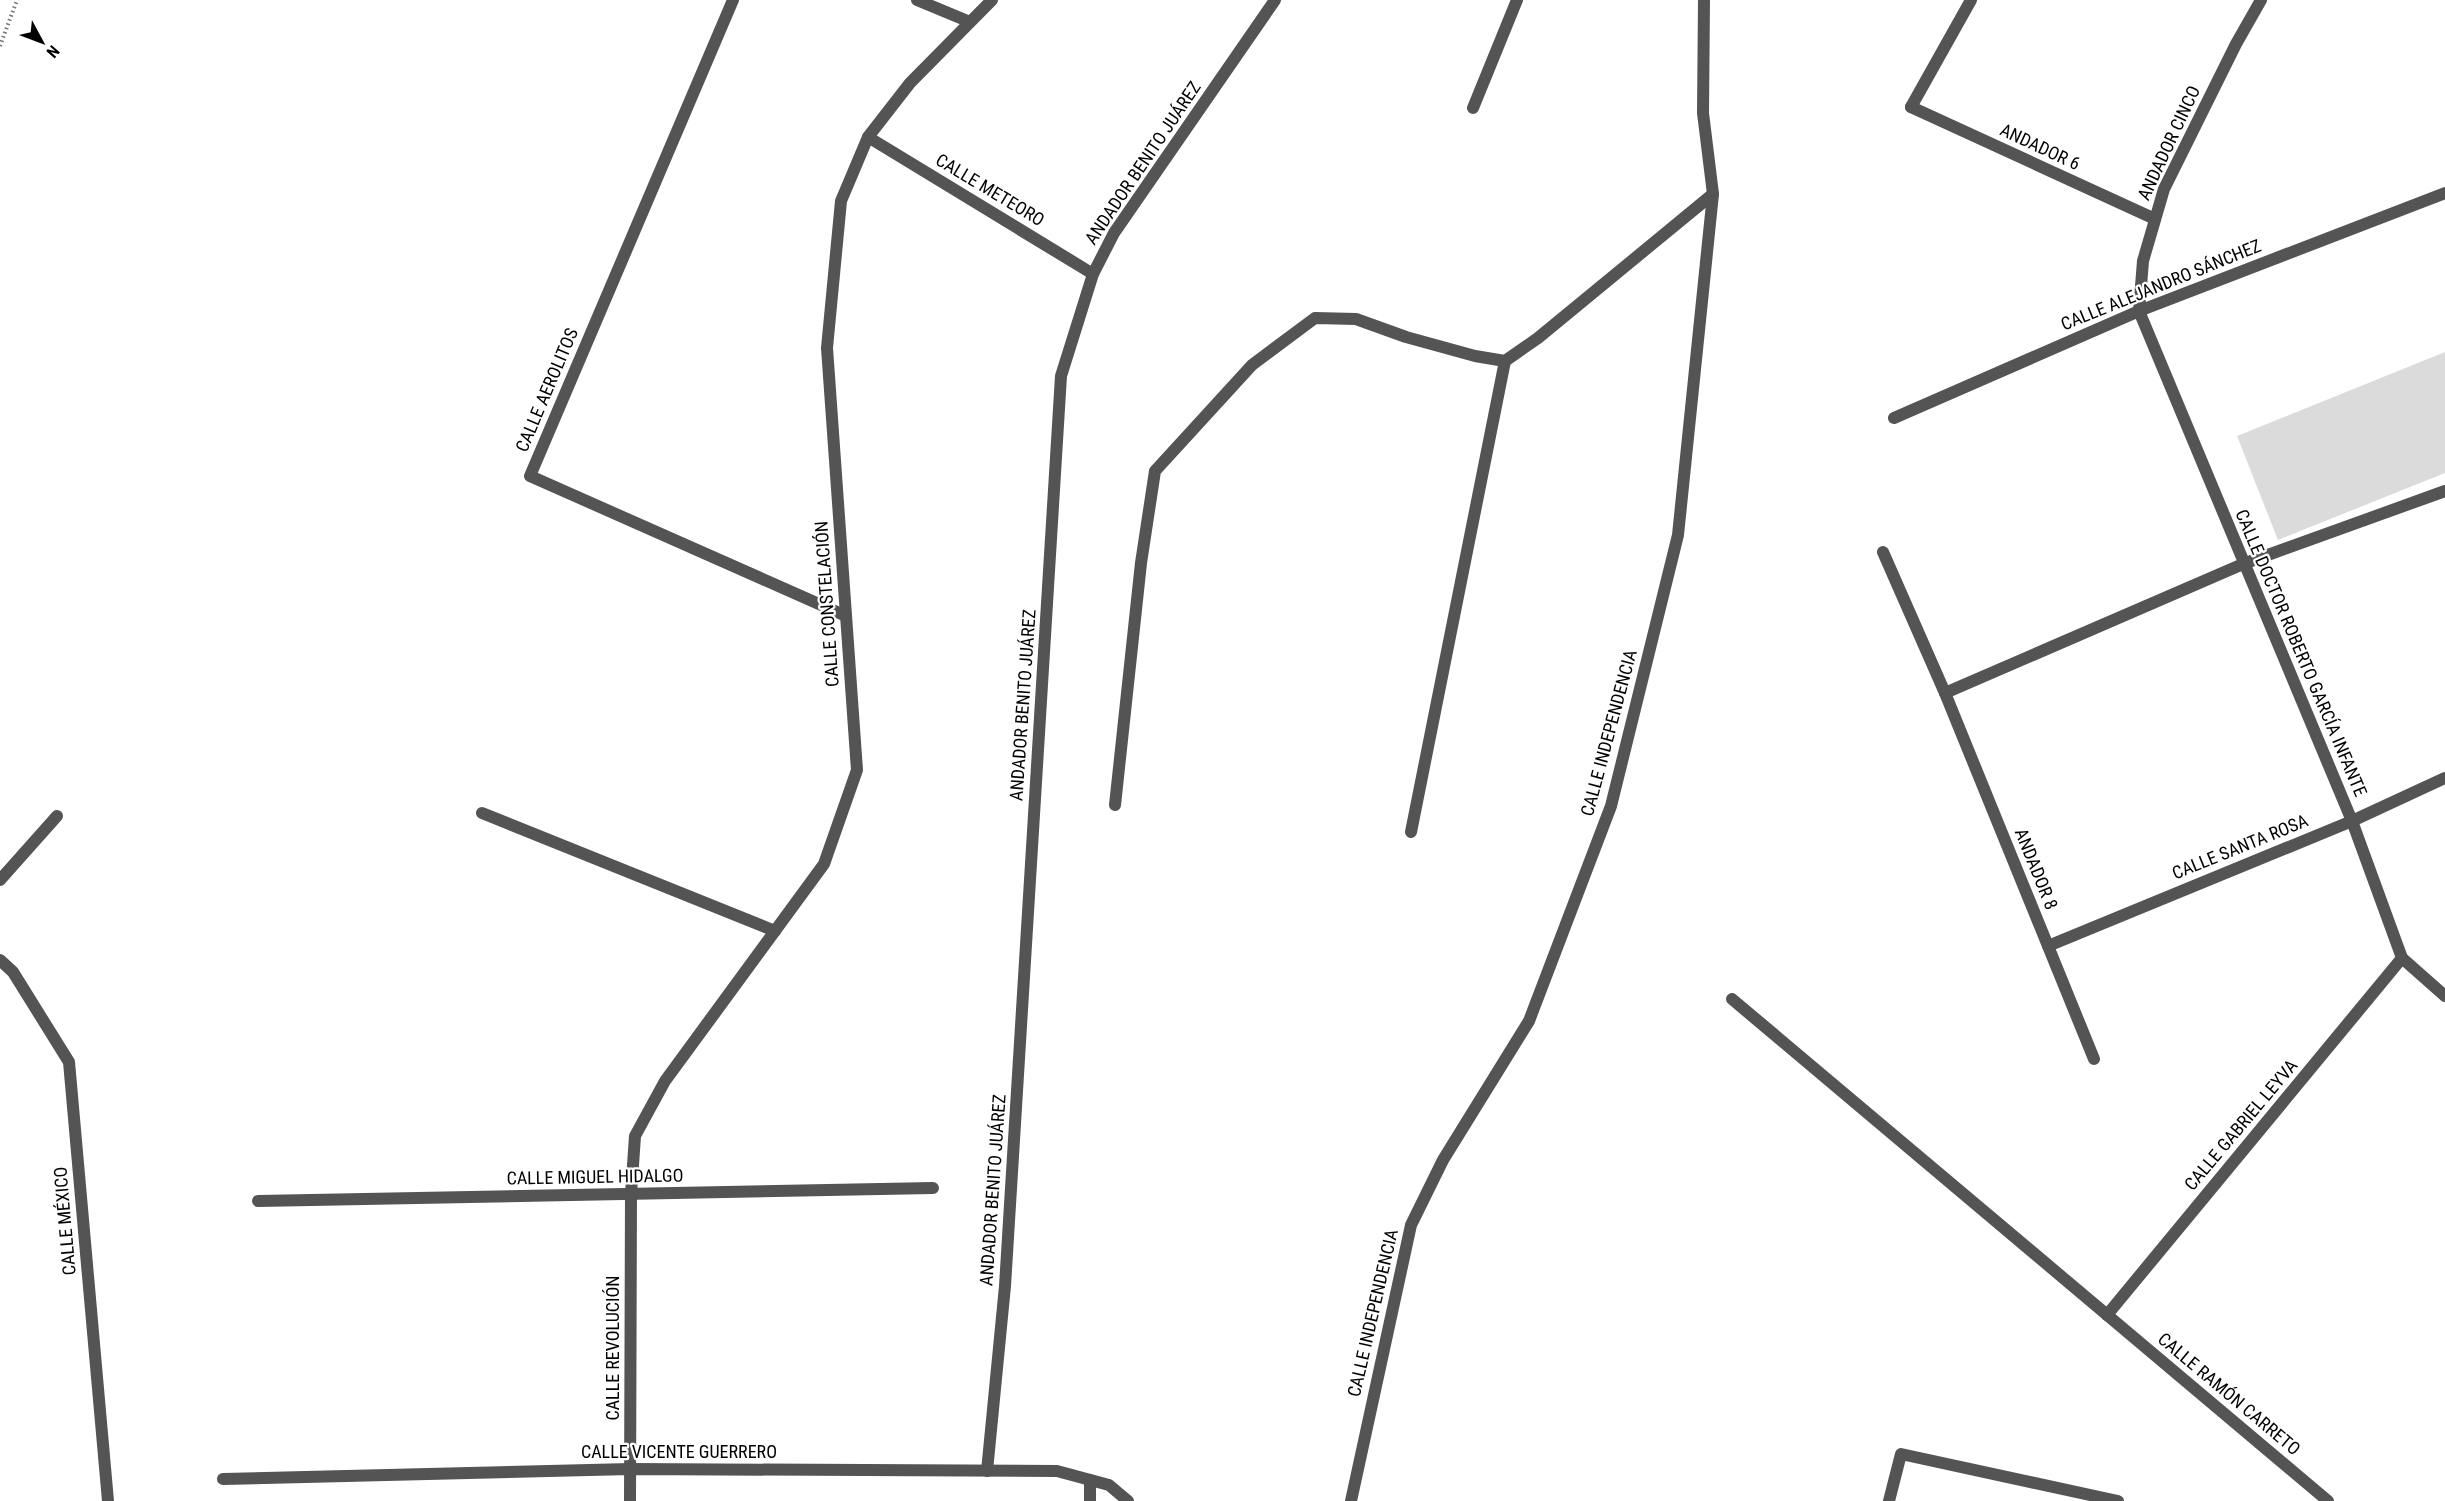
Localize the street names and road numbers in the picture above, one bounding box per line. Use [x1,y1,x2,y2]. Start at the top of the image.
street label: ANDADOR BENITO JUÁREZ [1080,77,1205,248]
street label: ANDADOR CINCO [2133,82,2204,203]
street label: ANDADOR 6 [1997,119,2083,174]
street label: CALLE METEORO [932,149,1048,230]
street label: CALLE ALEJANDRO SÁNCHEZ [2058,235,2264,334]
street label: CALLE AEROLITOS [511,325,582,455]
street label: CALLE DOCTOR ROBERTO GARCÍA INFANTE [2231,506,2372,800]
street label: CALLE CONSTELACIÓN [810,520,843,688]
street label: ANDADOR BENITO JUÁREZ [1005,608,1040,801]
street label: CALLE INDEPENDENCIA [1576,647,1641,818]
street label: CALLE SANTA ROSA [2169,809,2311,883]
street label: ANDADOR 8 [2011,825,2062,912]
street label: CALLE GABRIEL LEYVA [2180,1055,2302,1194]
street label: ANDADOR BENITO JUÁREZ [975,1093,1010,1286]
street label: CALLE MIGUEL HIDALGO [506,1164,684,1189]
street label: CALLE MÉXICO [49,1166,80,1276]
street label: CALLE INDEPENDENCIA [1343,1226,1402,1399]
street label: CALLE REVOLUCIÓN [602,1276,623,1420]
street label: CALLE RAMÓN CARRETO [2154,1328,2305,1459]
street label: CALLE VICENTE GUERRERO [581,1441,777,1462]

